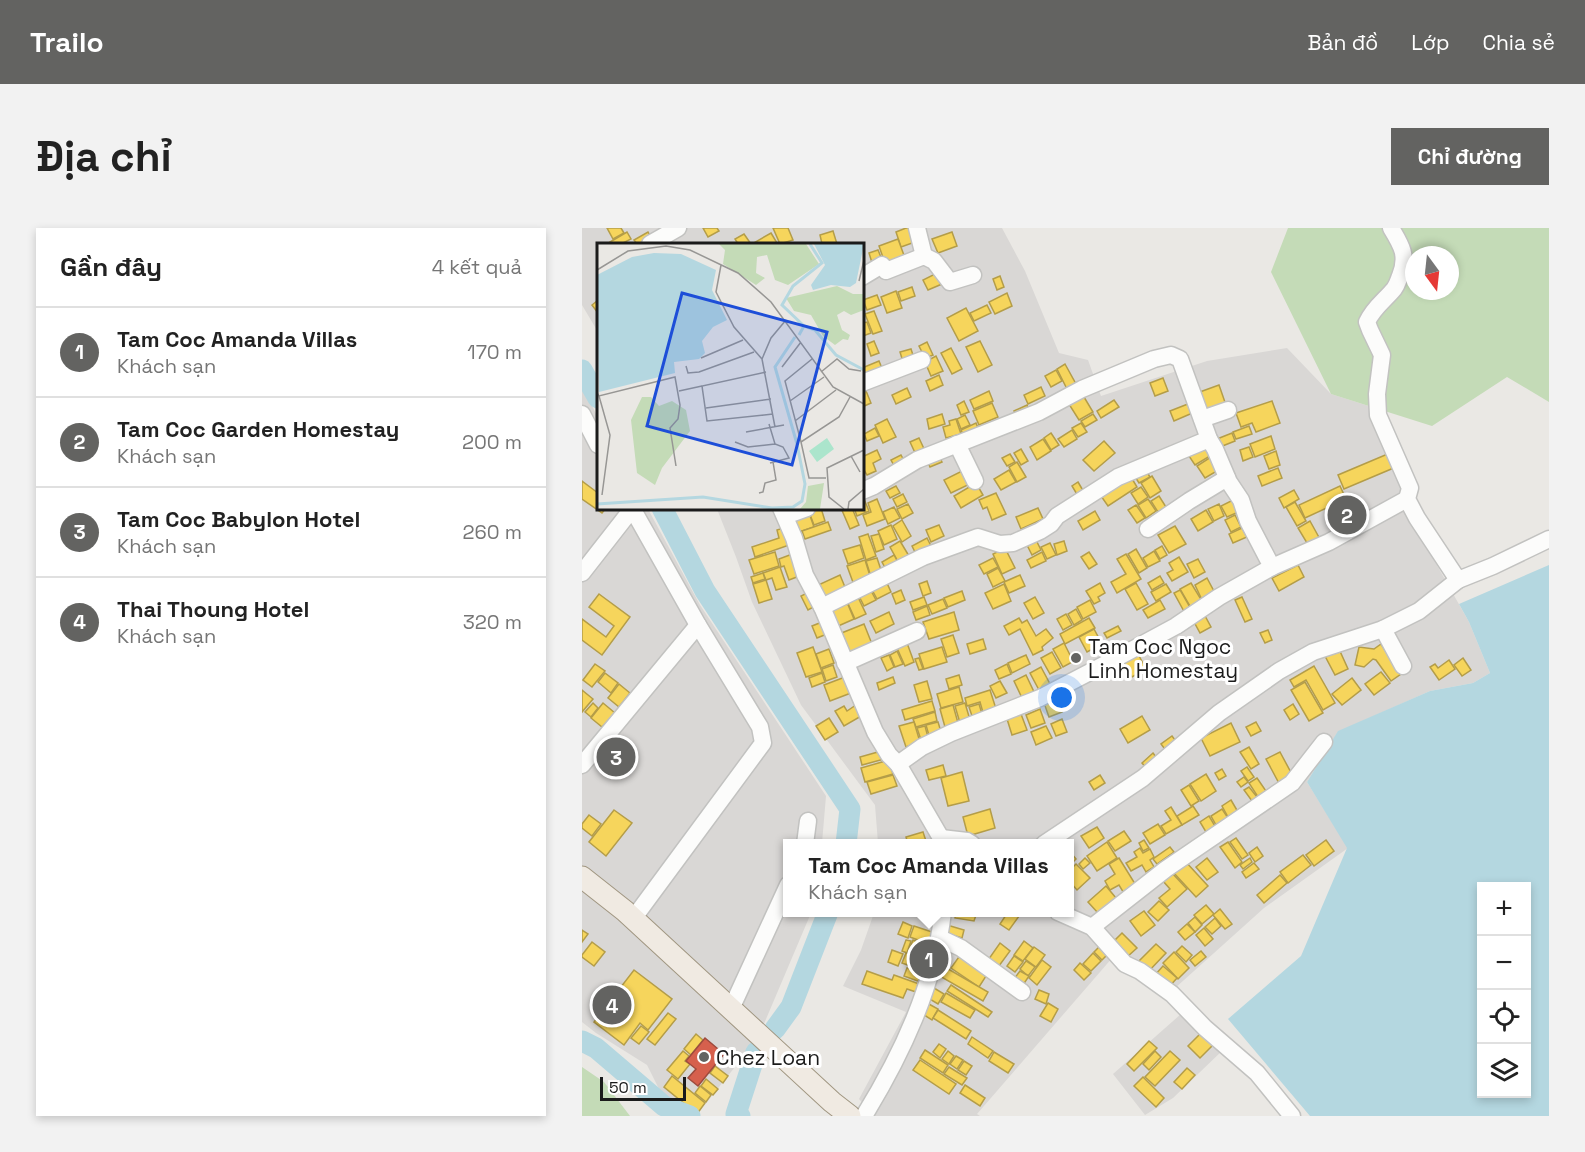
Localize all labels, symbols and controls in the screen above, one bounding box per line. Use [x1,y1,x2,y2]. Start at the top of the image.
text: Trailo [30,24,104,60]
text: Bản đồ [1308,29,1378,56]
text: Lớp [1411,29,1450,56]
text: Chia sẻ [1483,29,1555,56]
button: Chỉ đường [1391,128,1549,185]
text: Địa chỉ [36,130,172,183]
inset map [597,243,864,510]
north arrow [1405,246,1459,300]
text: Gần đây [60,250,162,284]
text: 4 kết quả [432,254,522,280]
text: Tam Coc Amanda Villas [117,325,357,353]
text: 1 [75,339,84,365]
text: 170 m [467,339,522,365]
text: Khách sạn [117,353,216,379]
text: Tam Coc Garden Homestay [117,415,399,443]
text: 2 [74,429,85,455]
text: 200 m [462,429,522,455]
text: Khách sạn [117,443,216,469]
pin: 2 [1328,492,1366,538]
text: Tam Coc Babylon Hotel [117,505,360,533]
text: 3 [73,519,86,545]
text: 260 m [463,519,522,545]
text: Khách sạn [117,533,216,559]
text: Thai Thoung Hotel [117,595,309,623]
text: 4 [73,609,86,635]
text: 320 m [463,609,522,635]
text: Khách sạn [117,623,216,649]
place label: Tam Coc Ngoc Linh Homestay [1088,633,1238,684]
marker: Tam Coc Ngoc Linh Homestay [1069,651,1083,665]
your location [1047,683,1076,712]
pin: 3 [597,734,636,780]
popup [783,839,1074,917]
text: Tam Coc Amanda Villas [808,851,1049,879]
text: Khách sạn [808,879,908,905]
map controls [1477,882,1531,1098]
button: + [1477,882,1531,936]
pin: 1 [910,936,948,982]
button: − [1477,936,1531,990]
pin: 4 [592,982,632,1028]
button: locate [1477,990,1531,1044]
place label: Chez Loan [716,1044,820,1071]
button: layers [1477,1044,1531,1098]
marker: Chez Loan [697,1050,711,1064]
scale bar [600,1074,686,1102]
text: 50 m [609,1077,647,1098]

